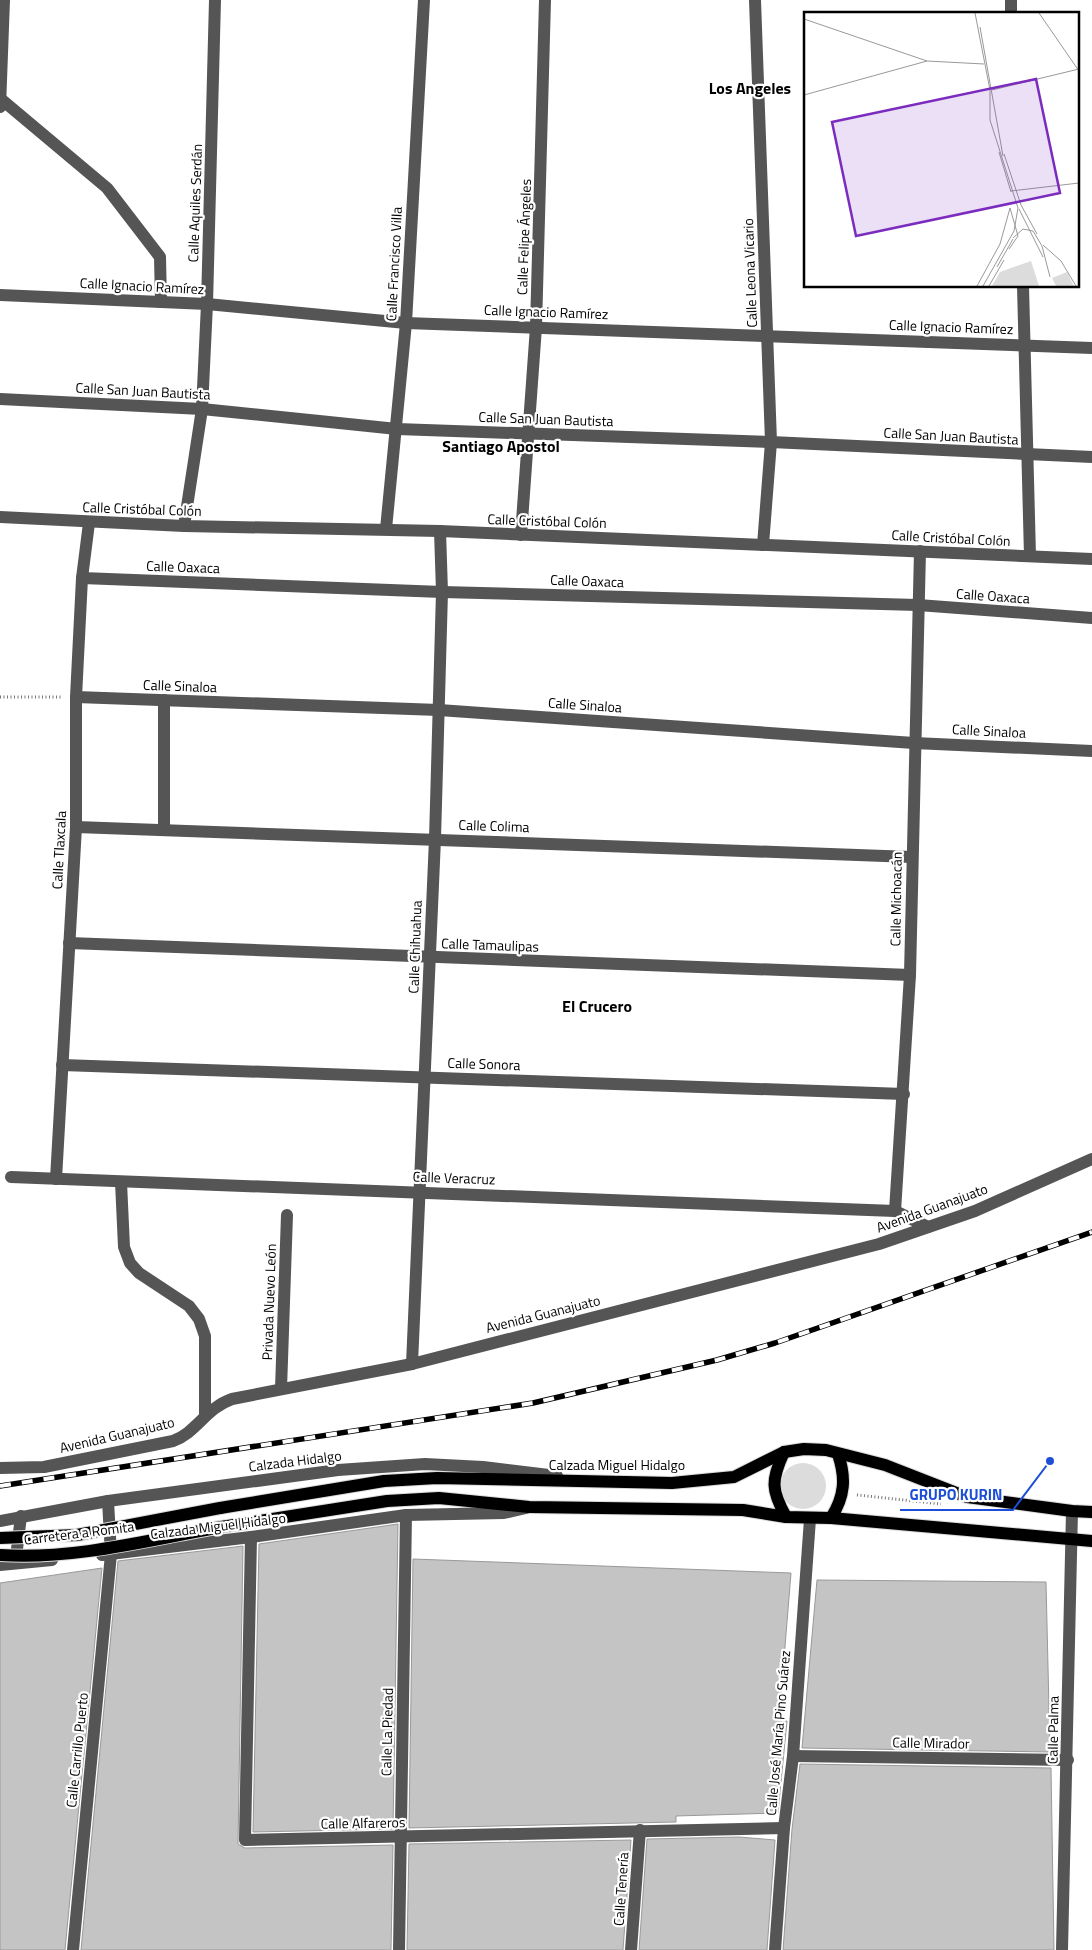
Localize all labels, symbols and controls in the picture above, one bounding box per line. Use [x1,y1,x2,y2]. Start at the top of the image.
inset map [804,12,1080,288]
district label: Los Angeles [709,76,791,100]
street label: Calle Aquiles Serdán [182,143,207,263]
street label: Calle Felipe Ángeles [511,179,536,295]
street label: Calle Francisco Villa [380,206,407,322]
street label: Calle Leona Vicario [737,218,762,328]
street label: Calle Ignacio Ramírez [79,272,205,299]
street label: Calle Ignacio Ramírez [483,299,609,324]
street label: Calle Ignacio Ramírez [888,314,1014,339]
street label: Calle San Juan Bautista [75,376,211,405]
street label: Calle San Juan Bautista [478,406,614,431]
street label: Calle San Juan Bautista [883,421,1019,450]
district label: Santiago Apostol [442,434,560,458]
street label: Calle Cristóbal Colón [82,496,202,521]
street label: Calle Cristóbal Colón [487,508,607,533]
street label: Calle Cristóbal Colón [891,524,1011,551]
street label: Calle Oaxaca [146,555,220,578]
street label: Calle Oaxaca [550,569,624,592]
street label: Calle Oaxaca [955,582,1031,609]
street label: Calle Sinaloa [143,674,217,697]
street label: Calle Sinaloa [547,691,623,718]
street label: Calle Sinaloa [951,718,1027,743]
street label: Calle Tlaxcala [46,810,71,890]
street label: Calle Colima [458,814,530,837]
street label: Calle Michoacán [884,851,907,947]
street label: Calle Chihuahua [402,900,427,994]
street label: Calle Tamaulipas [441,932,539,957]
district label: El Crucero [562,994,632,1018]
street label: Calle Sonora [447,1052,521,1075]
street label: Calle Veracruz [412,1166,496,1189]
street label: Avenida Guanajuato [873,1178,991,1237]
street label: Privada Nuevo León [256,1243,281,1361]
street label: Avenida Guanajuato [483,1289,602,1338]
street label: Avenida Guanajuato [57,1411,176,1458]
street label: Calzada Hidalgo [247,1444,343,1477]
street label: Calzada Miguel Hidalgo [549,1454,685,1475]
callout: GRUPO KURIN [900,1480,1013,1510]
text: GRUPO KURIN [910,1483,1002,1506]
street label: Calzada Miguel Hidalgo [149,1507,287,1544]
street label: Carretera a Romita [23,1515,135,1550]
street label: Calle José María Pino Suárez [760,1650,795,1816]
street label: Calle La Piedad [375,1688,398,1776]
street label: Calle Carrillo Puerto [60,1691,93,1808]
street label: Calle Palma [1041,1696,1064,1764]
street label: Calle Mirador [892,1731,970,1754]
street label: Calle Alfareros [320,1811,406,1834]
street label: Calle Tenería [607,1851,634,1927]

